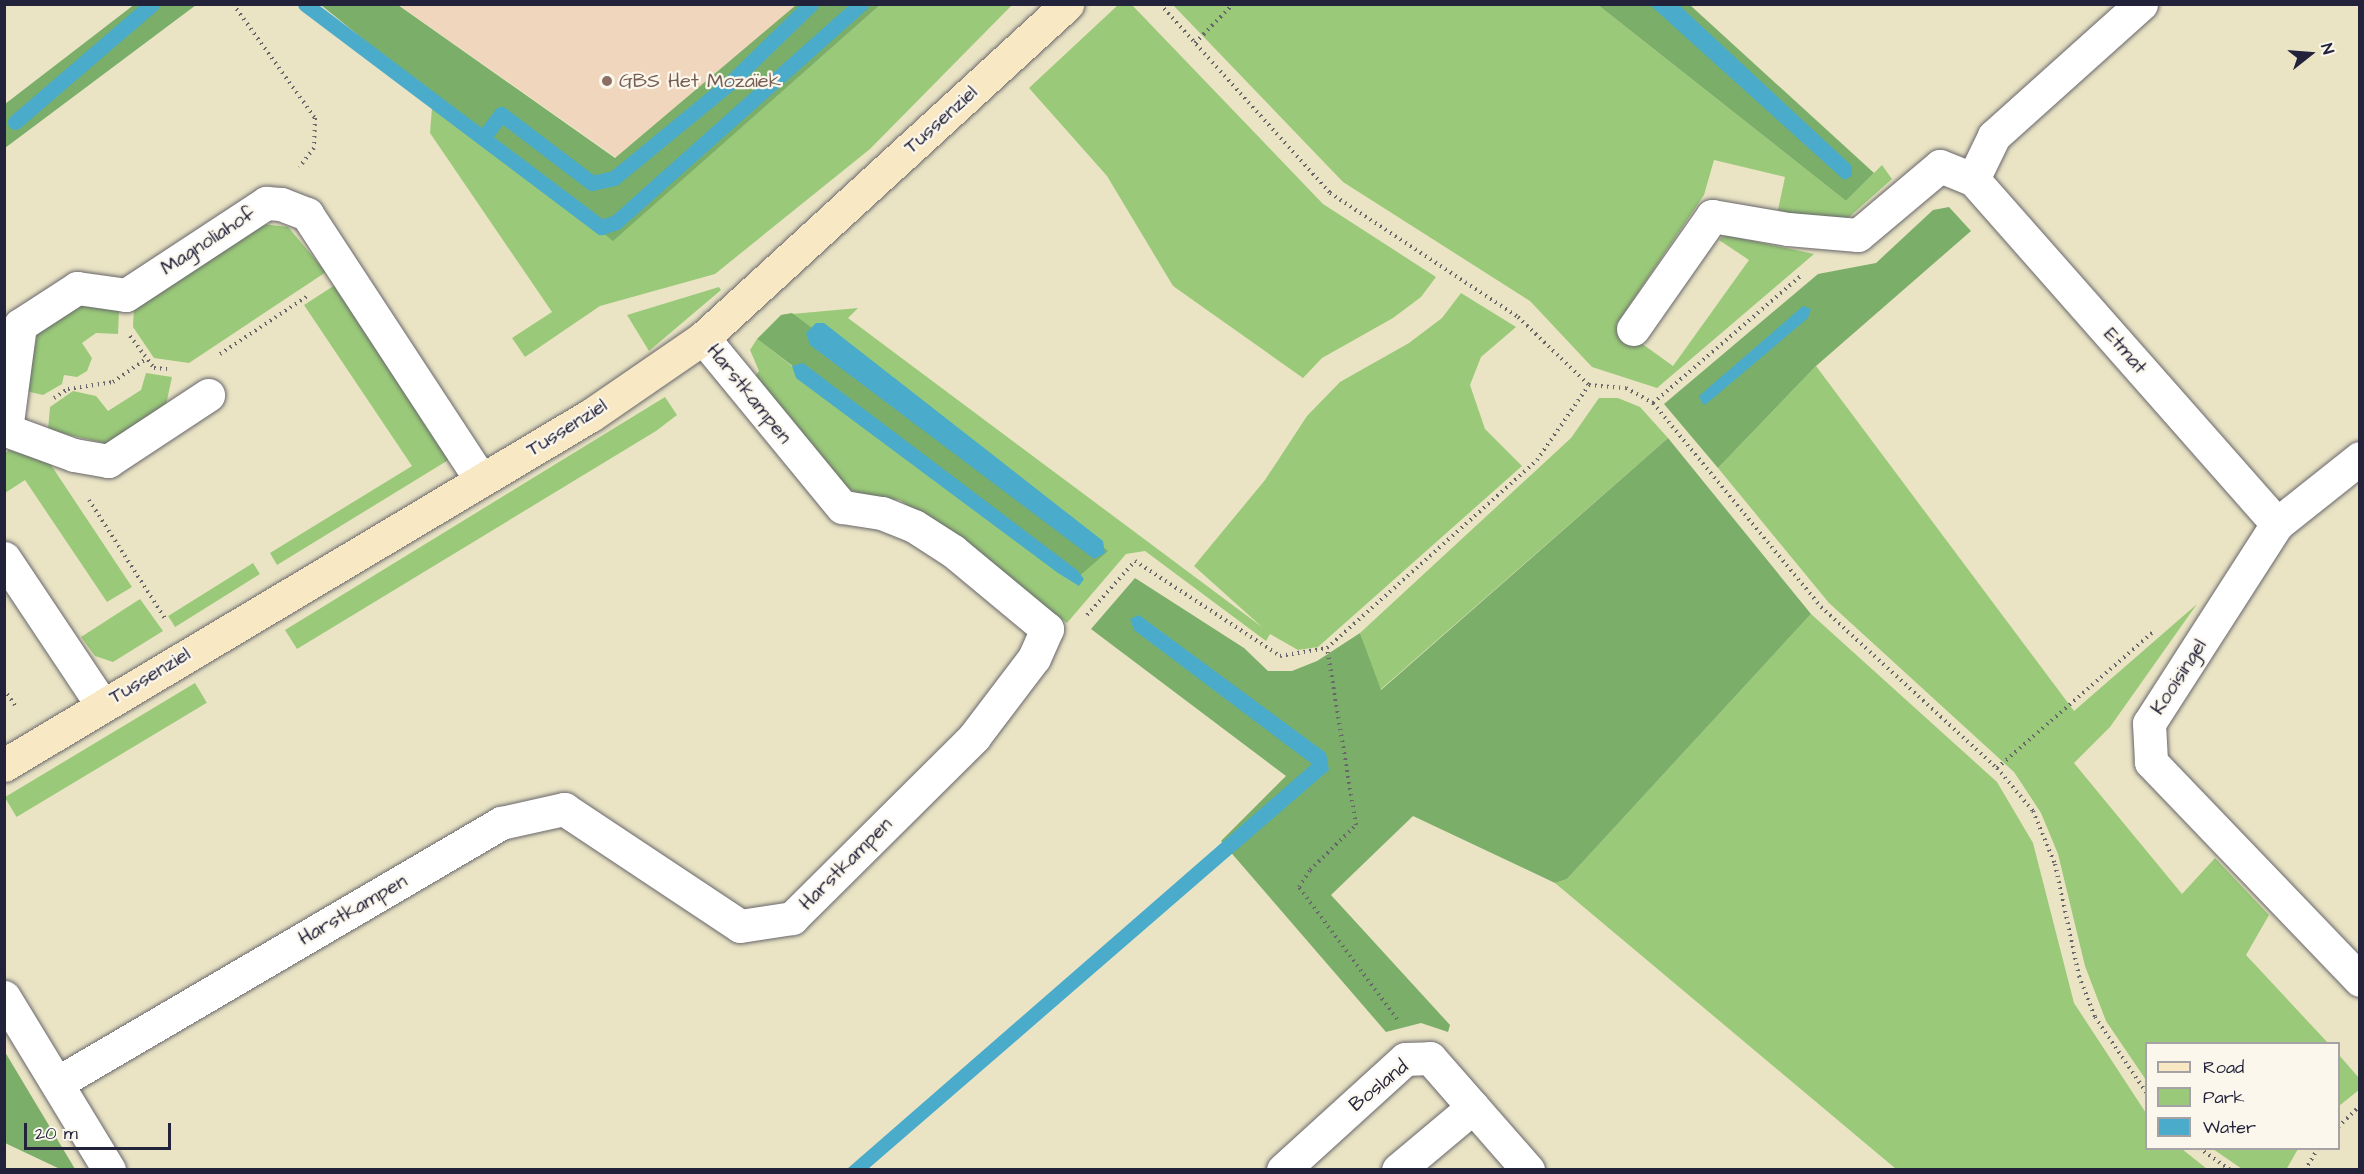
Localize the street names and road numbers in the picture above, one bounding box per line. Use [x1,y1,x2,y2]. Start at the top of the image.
street label: Tussenziel [899,81,983,159]
street label: Magnoliahof [156,202,260,280]
street label: Etmat [2098,323,2152,379]
street label: Harstkampen [701,339,797,449]
street label: Tussenziel [522,394,612,462]
street label: Kooisingel [2146,635,2212,719]
street label: Tussenziel [105,642,195,710]
street label: Harstkampen [795,813,897,915]
street label: Harstkampen [294,869,412,951]
street label: Bosland [1345,1055,1413,1117]

